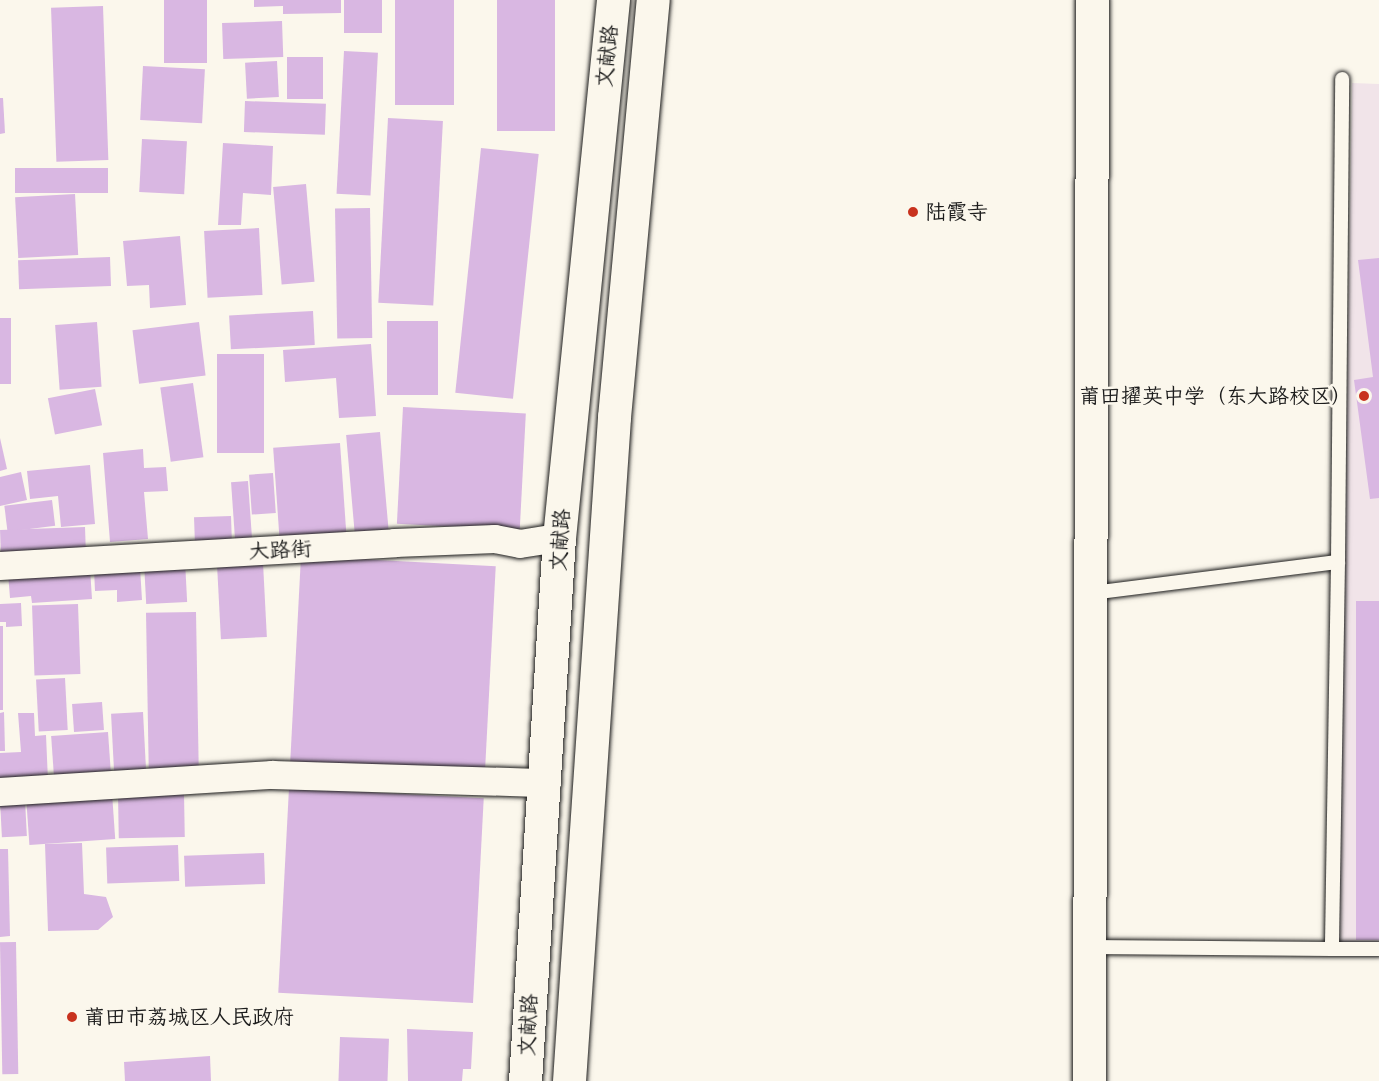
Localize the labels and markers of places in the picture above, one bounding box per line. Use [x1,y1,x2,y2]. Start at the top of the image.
place label: 陆霞寺 [925,199,988,225]
marker: 陆霞寺 [906,205,920,219]
place label: 莆田擢英中学（东大路校区） [1079,383,1352,409]
marker: 莆田擢英中学（东大路校区） [1357,389,1371,403]
place label: 莆田市荔城区人民政府 [84,1004,294,1030]
marker: 莆田市荔城区人民政府 [65,1010,79,1024]

